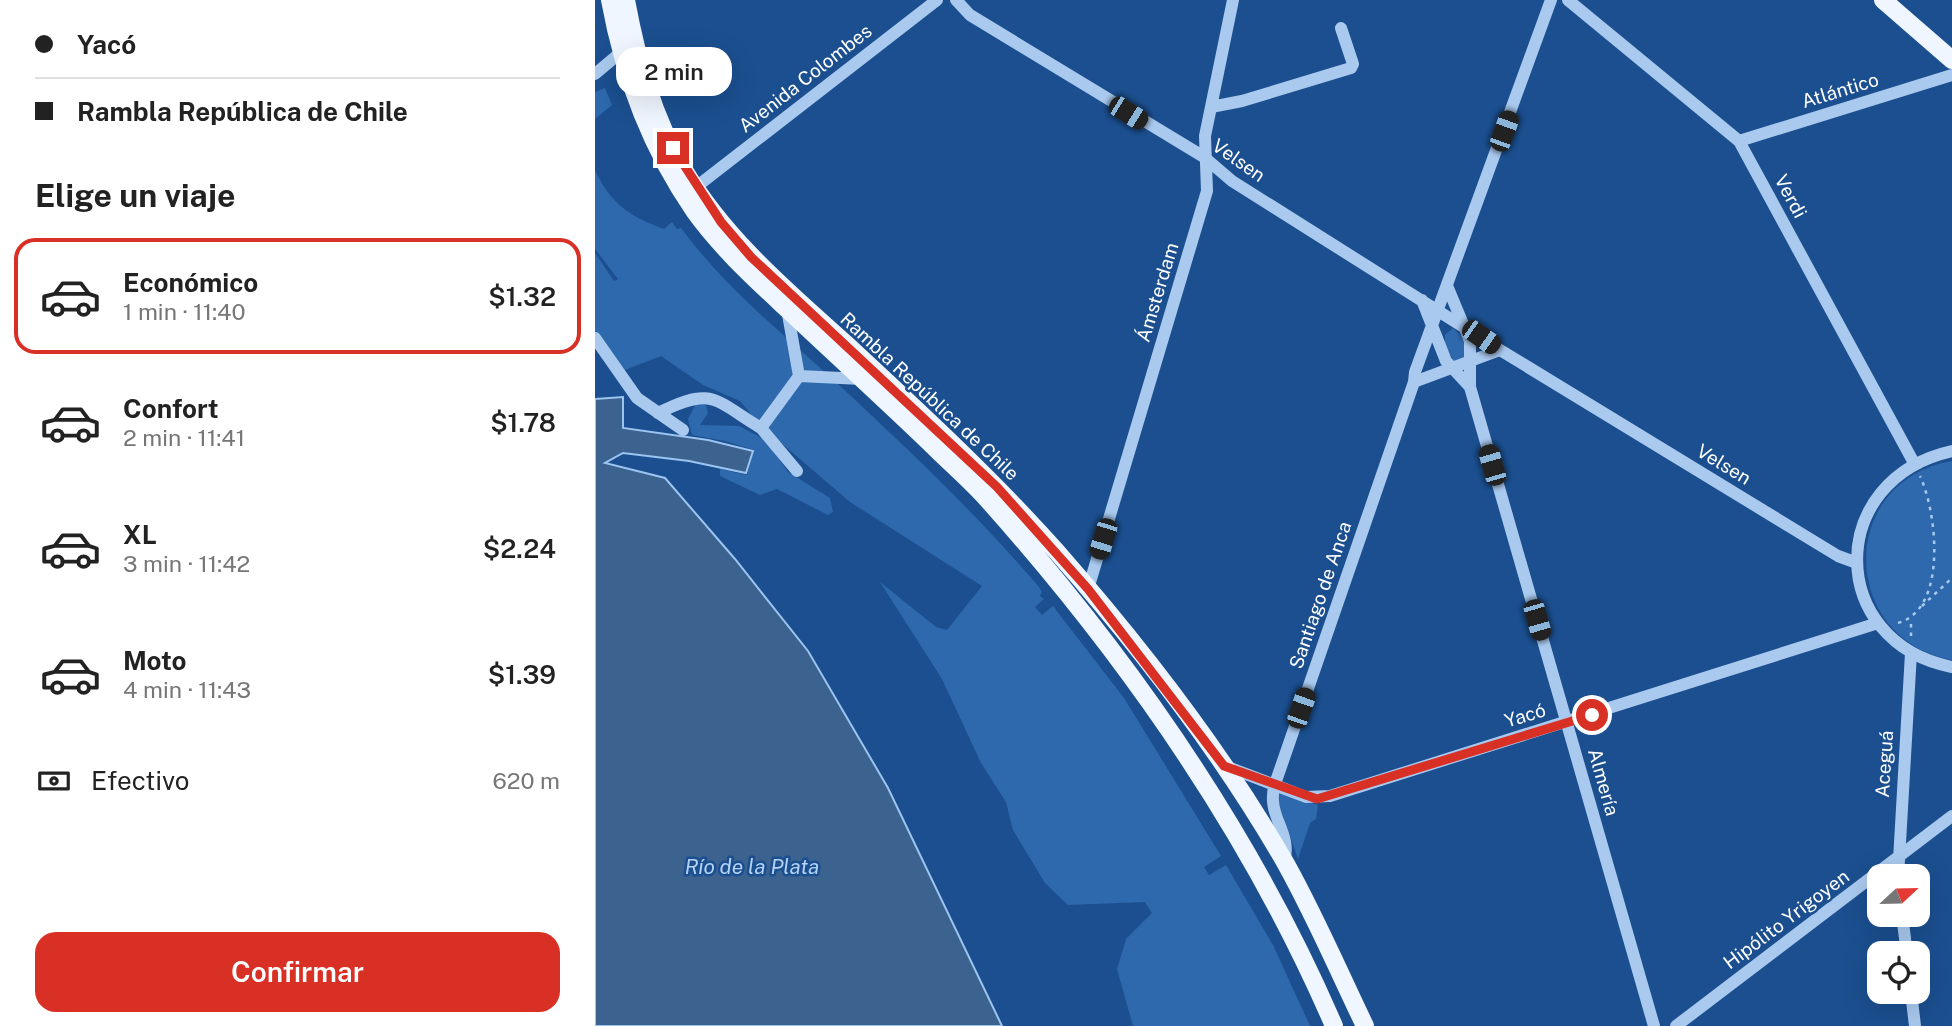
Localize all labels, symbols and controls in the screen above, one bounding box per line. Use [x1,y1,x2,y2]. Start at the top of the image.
street label: Avenida Colombes [734,19,876,137]
text: Yacó [77,29,136,60]
callout: 2 min [615,46,731,96]
text: 2 min [644,58,704,85]
street label: Atlántico [1799,68,1881,112]
car [1105,93,1152,133]
text: Rambla República de Chile [77,96,408,127]
car [1487,108,1522,154]
route end [657,132,689,164]
street label: Velsen [1208,134,1270,186]
street label: Verdi [1770,170,1812,222]
text: Elige un viaje [35,177,235,214]
street label: Ámsterdam [1131,240,1183,344]
icon: car [39,265,102,328]
text: Económico [123,267,258,298]
text: $1.32 [488,281,556,312]
text: 1 min · 11:40 [123,298,246,325]
street label: Rambla República de Chile [836,308,1024,484]
car [1458,316,1505,358]
icon: car [39,391,102,454]
text: Confort [123,393,219,424]
text: $1.78 [490,407,556,438]
text: 2 min · 11:41 [123,424,245,451]
street label: Velsen [1693,439,1755,489]
car [1477,442,1508,488]
car [1087,516,1120,562]
icon: car [39,517,102,580]
street label: Santiago de Anca [1284,518,1356,672]
text: XL [123,519,157,550]
text: $2.24 [483,533,556,564]
text: 3 min · 11:42 [123,550,250,577]
car [1522,597,1553,643]
icon: car [39,643,102,706]
text: Moto [123,645,186,676]
text: $1.39 [488,659,556,690]
text: 4 min · 11:43 [123,676,251,703]
car [1285,685,1318,731]
street label: Yacó [1502,698,1548,732]
route start [1576,699,1608,731]
street label: Aceguá [1871,730,1897,798]
street label: Almería [1584,746,1624,818]
icon: cash [35,762,73,800]
text: Efectivo [91,765,189,796]
text: 620 m [492,767,560,794]
water label: Río de la Plata [685,854,819,879]
north arrow [1867,864,1930,928]
map controls [1867,864,1930,1004]
street label: Hipólito Yrigoyen [1719,865,1853,973]
button: Confirmar [35,932,560,1012]
button: locate [1867,941,1930,1004]

